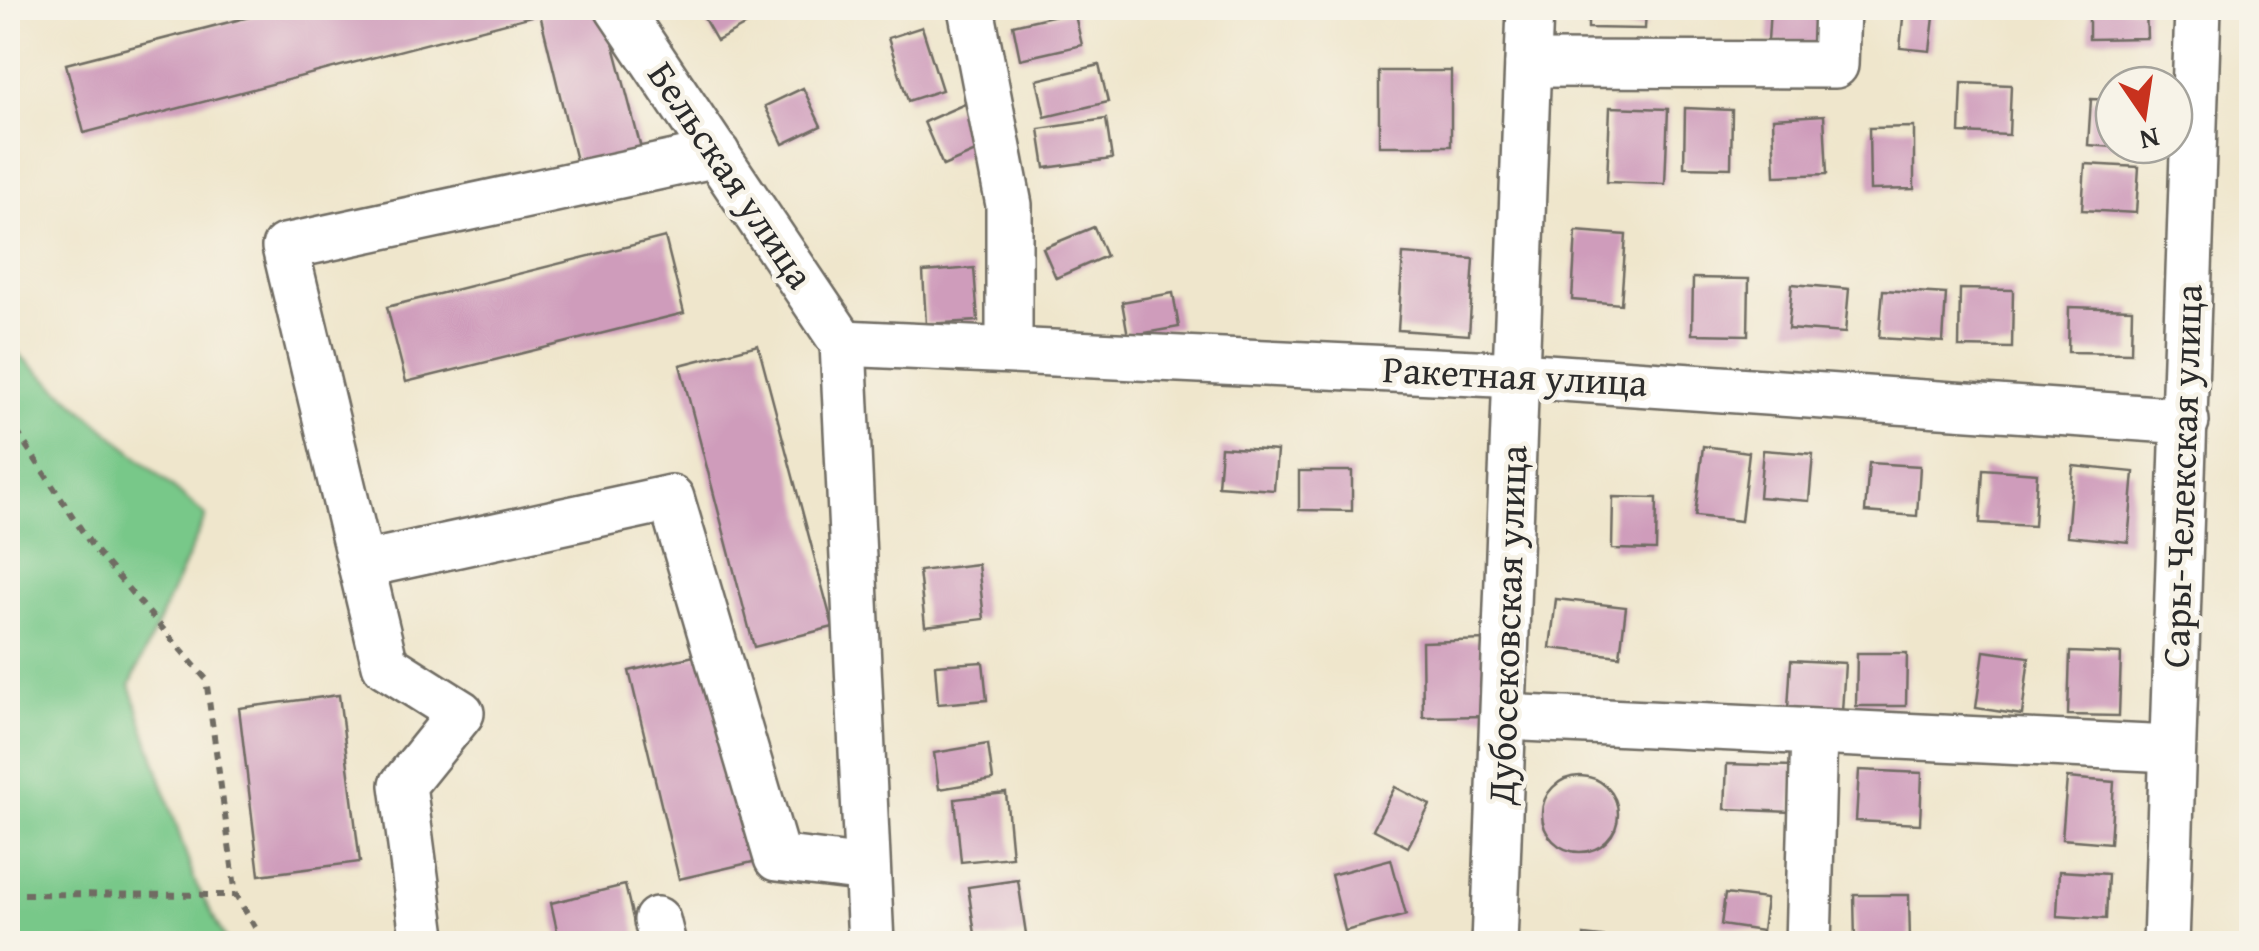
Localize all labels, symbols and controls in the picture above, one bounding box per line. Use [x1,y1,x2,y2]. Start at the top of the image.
street label: Бельская улица [635,50,829,299]
north arrow [2094,65,2194,165]
text: N [2136,118,2163,162]
street label: Сары-Челекская улица [2146,283,2216,669]
street label: Ракетная улица [1381,340,1649,410]
street label: Дубосековская улица [1472,444,1540,807]

